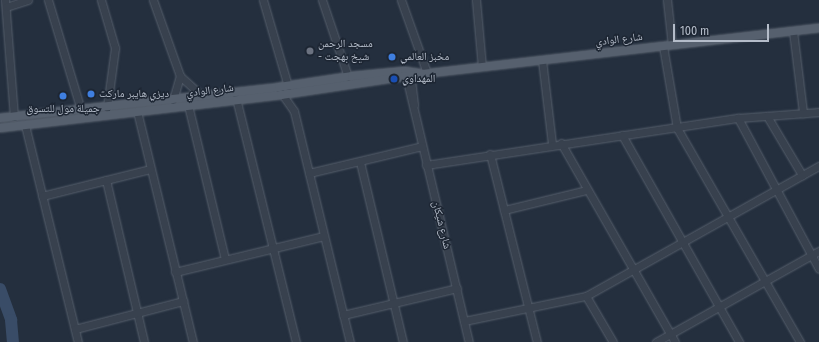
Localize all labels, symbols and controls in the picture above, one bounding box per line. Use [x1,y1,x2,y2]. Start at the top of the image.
scale bar [675,16,771,42]
text: 100 m [680,24,709,38]
street label: شارع الوادي [595,31,643,49]
place label: مسجد الرحمن - شيخ بهجت [318,38,373,64]
marker: مسجد الرحمن - شيخ بهجت [305,46,315,56]
place label: مخبز العالمي [400,50,449,64]
marker: مخبز العالمي [387,52,397,62]
place label: المهداوي [402,72,435,86]
marker: المهداوي [389,74,399,84]
street label: شارع الوادي [186,82,234,100]
place label: ديزي هايبر ماركت [99,87,169,101]
marker: ديزي هايبر ماركت [86,89,96,99]
marker: جميلة مول للتسوق [58,91,68,101]
place label: جميلة مول للتسوق [26,102,100,116]
street label: شارع شيكان [429,200,453,250]

